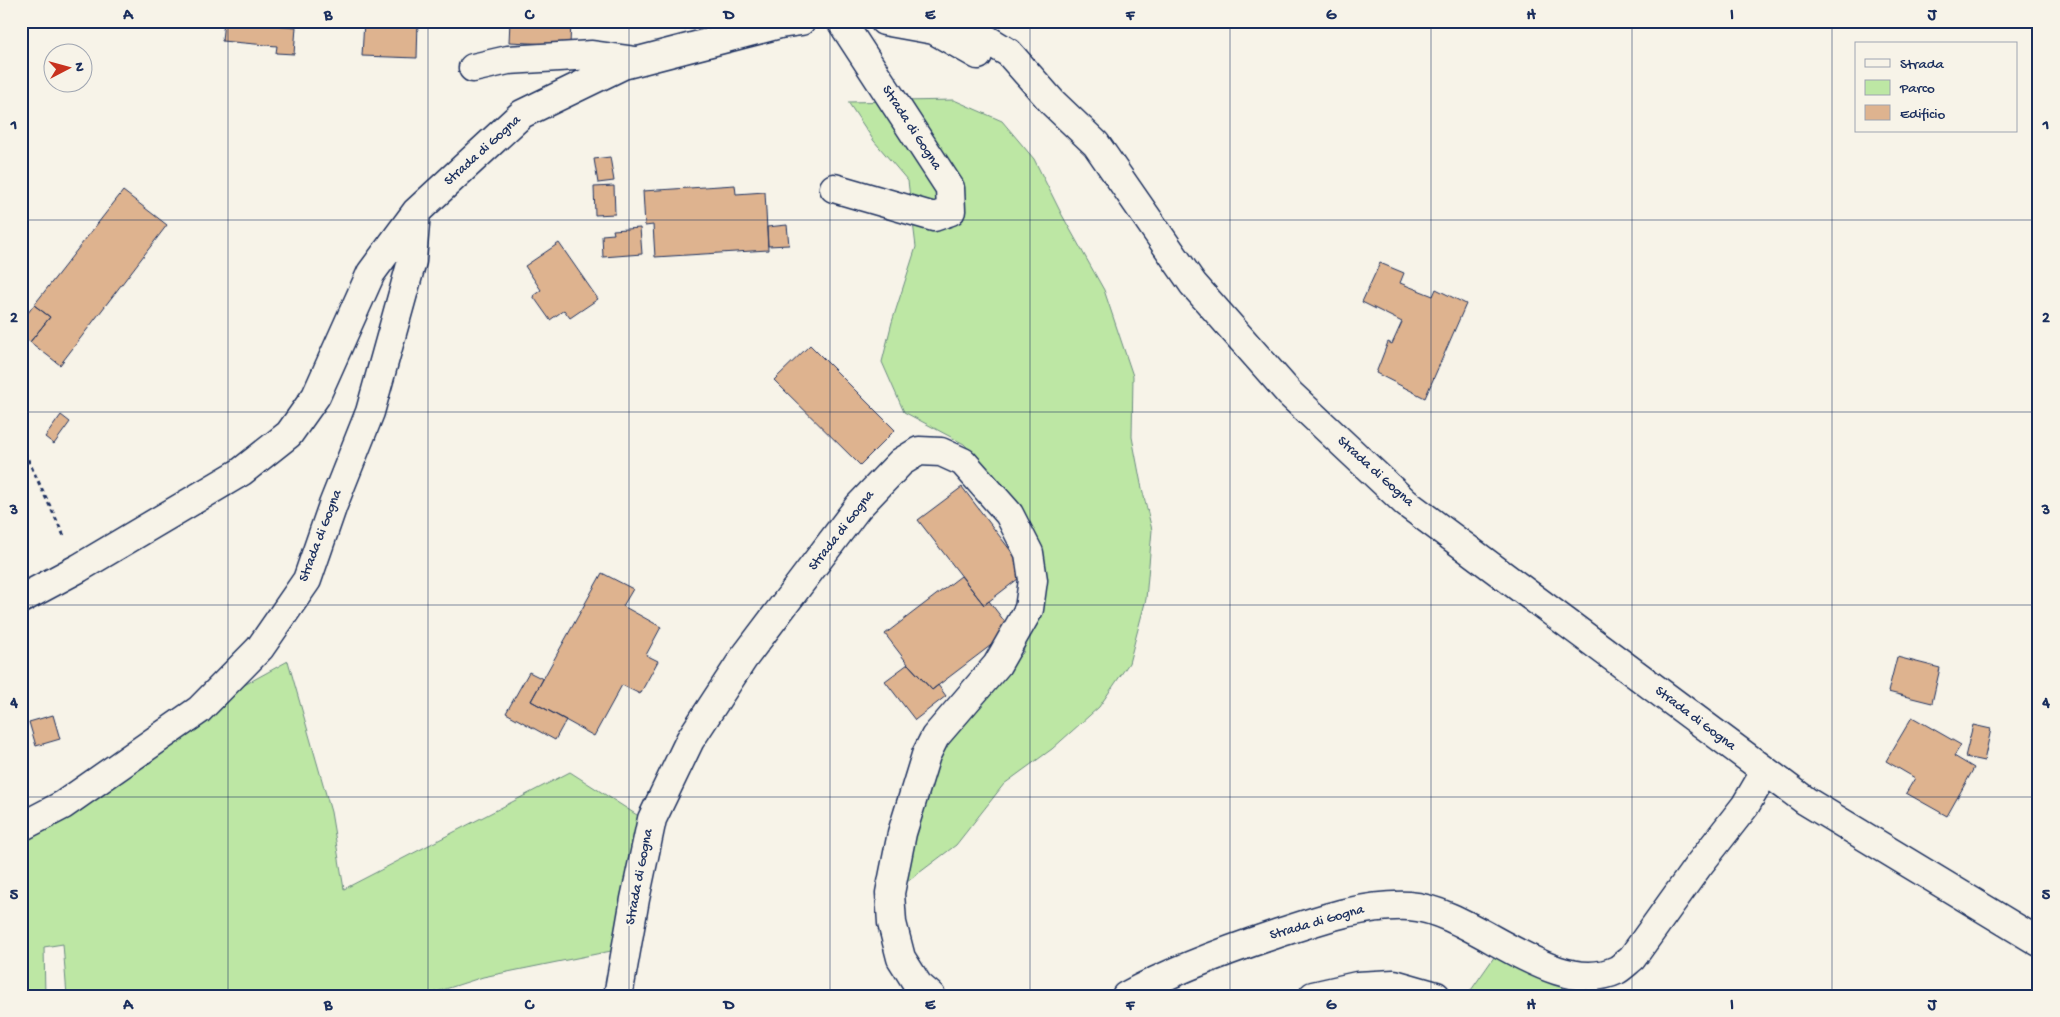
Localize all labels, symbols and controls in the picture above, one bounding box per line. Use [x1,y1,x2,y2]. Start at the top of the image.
text: A [122,7,134,26]
text: B [323,7,333,26]
text: C [524,7,535,26]
text: D [722,7,735,26]
text: E [925,7,936,26]
text: F [1125,7,1136,26]
text: G [1326,7,1337,26]
text: H [1526,7,1536,26]
text: I [1730,7,1734,26]
text: J [1927,7,1938,26]
north arrow [42,42,92,92]
legend [1855,42,2018,132]
text: Strada [1900,56,1945,74]
text: N [70,61,87,72]
text: Parco [1899,80,1935,98]
street label: Strada di Gogna [877,83,945,174]
text: Edificio [1900,106,1946,124]
street label: Strada di Gogna [441,111,526,190]
text: 1 [10,117,17,136]
text: 1 [2042,117,2049,136]
text: 2 [10,310,18,329]
text: 2 [2042,310,2050,329]
street label: Strada di Gogna [1333,433,1418,512]
street label: Strada di Gogna [296,486,347,584]
street label: Strada di Gogna [805,486,879,575]
text: 3 [9,502,18,521]
text: 3 [2041,502,2050,521]
street label: Strada di Gogna [1651,683,1740,756]
text: 4 [9,695,18,714]
text: 4 [2041,695,2050,714]
street label: Strada di Gogna [622,826,658,926]
text: 5 [10,887,19,906]
text: 5 [2042,887,2051,906]
street label: Strada di Gogna [1268,901,1367,945]
text: A [122,997,134,1016]
text: B [323,997,333,1016]
text: C [524,997,535,1016]
text: D [722,997,735,1016]
text: E [925,997,936,1016]
text: F [1125,997,1136,1016]
text: G [1326,997,1337,1016]
text: H [1526,997,1536,1016]
text: I [1730,997,1734,1016]
text: J [1927,997,1938,1016]

